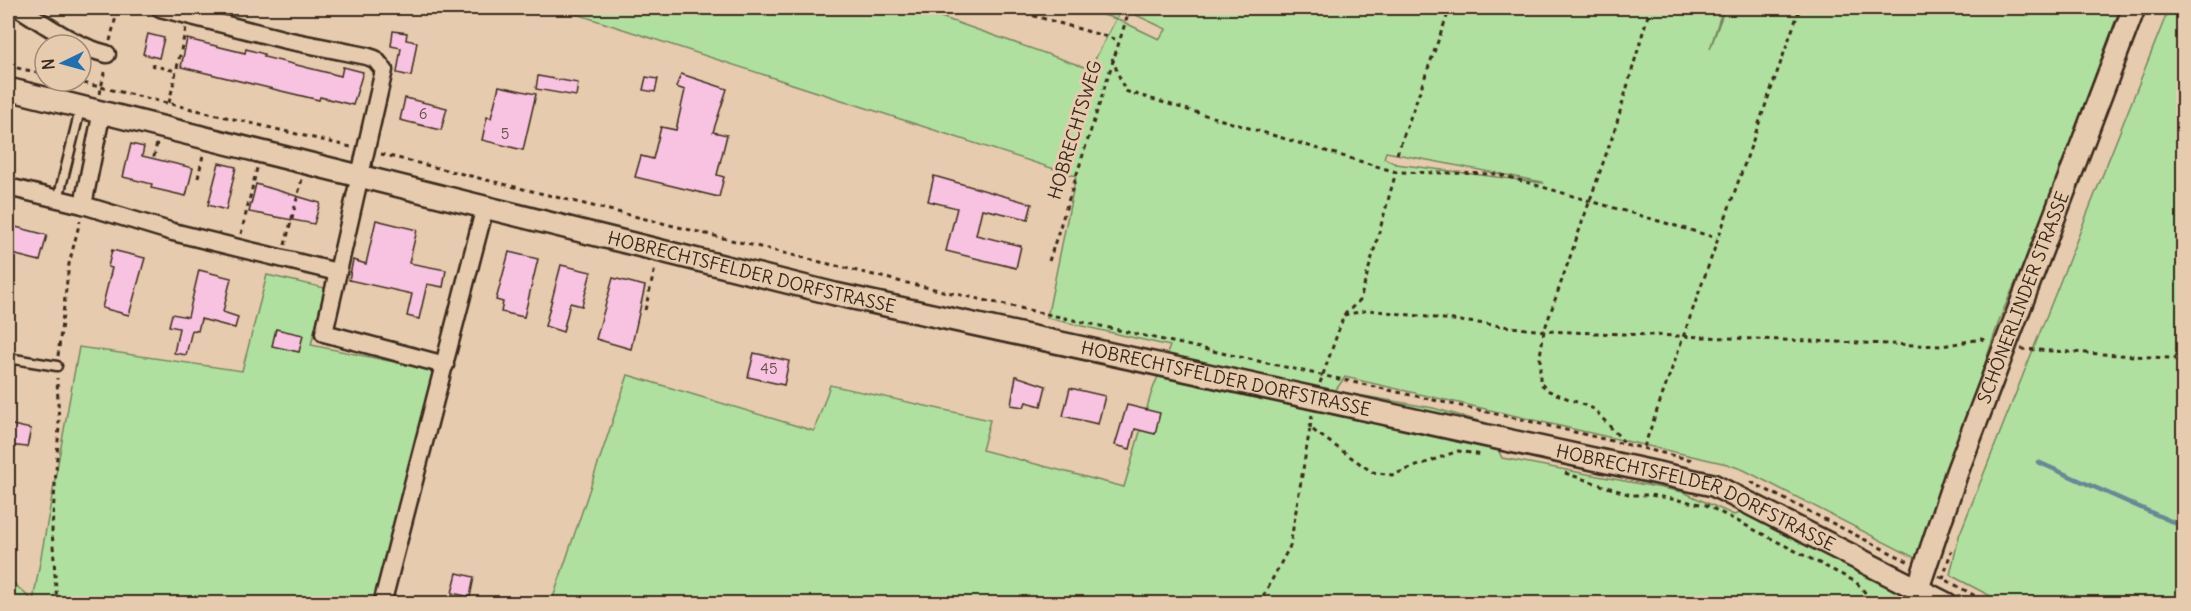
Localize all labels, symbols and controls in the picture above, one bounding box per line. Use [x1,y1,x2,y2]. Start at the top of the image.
north arrow [33,33,93,93]
text: N [38,58,59,71]
street label: HOBRECHTSWEG [1042,58,1107,202]
house number: 6 [419,104,427,123]
house number: 5 [501,124,509,143]
street label: SCHÖNERLINDER STRASSE [1972,188,2074,407]
street label: HOBRECHTSFELDER DORFSTRASSE [605,226,898,318]
street label: HOBRECHTSFELDER DORFSTRASSE [1079,336,1373,421]
house number: 45 [760,359,778,378]
street label: HOBRECHTSFELDER DORFSTRASSE [1554,439,1839,556]

